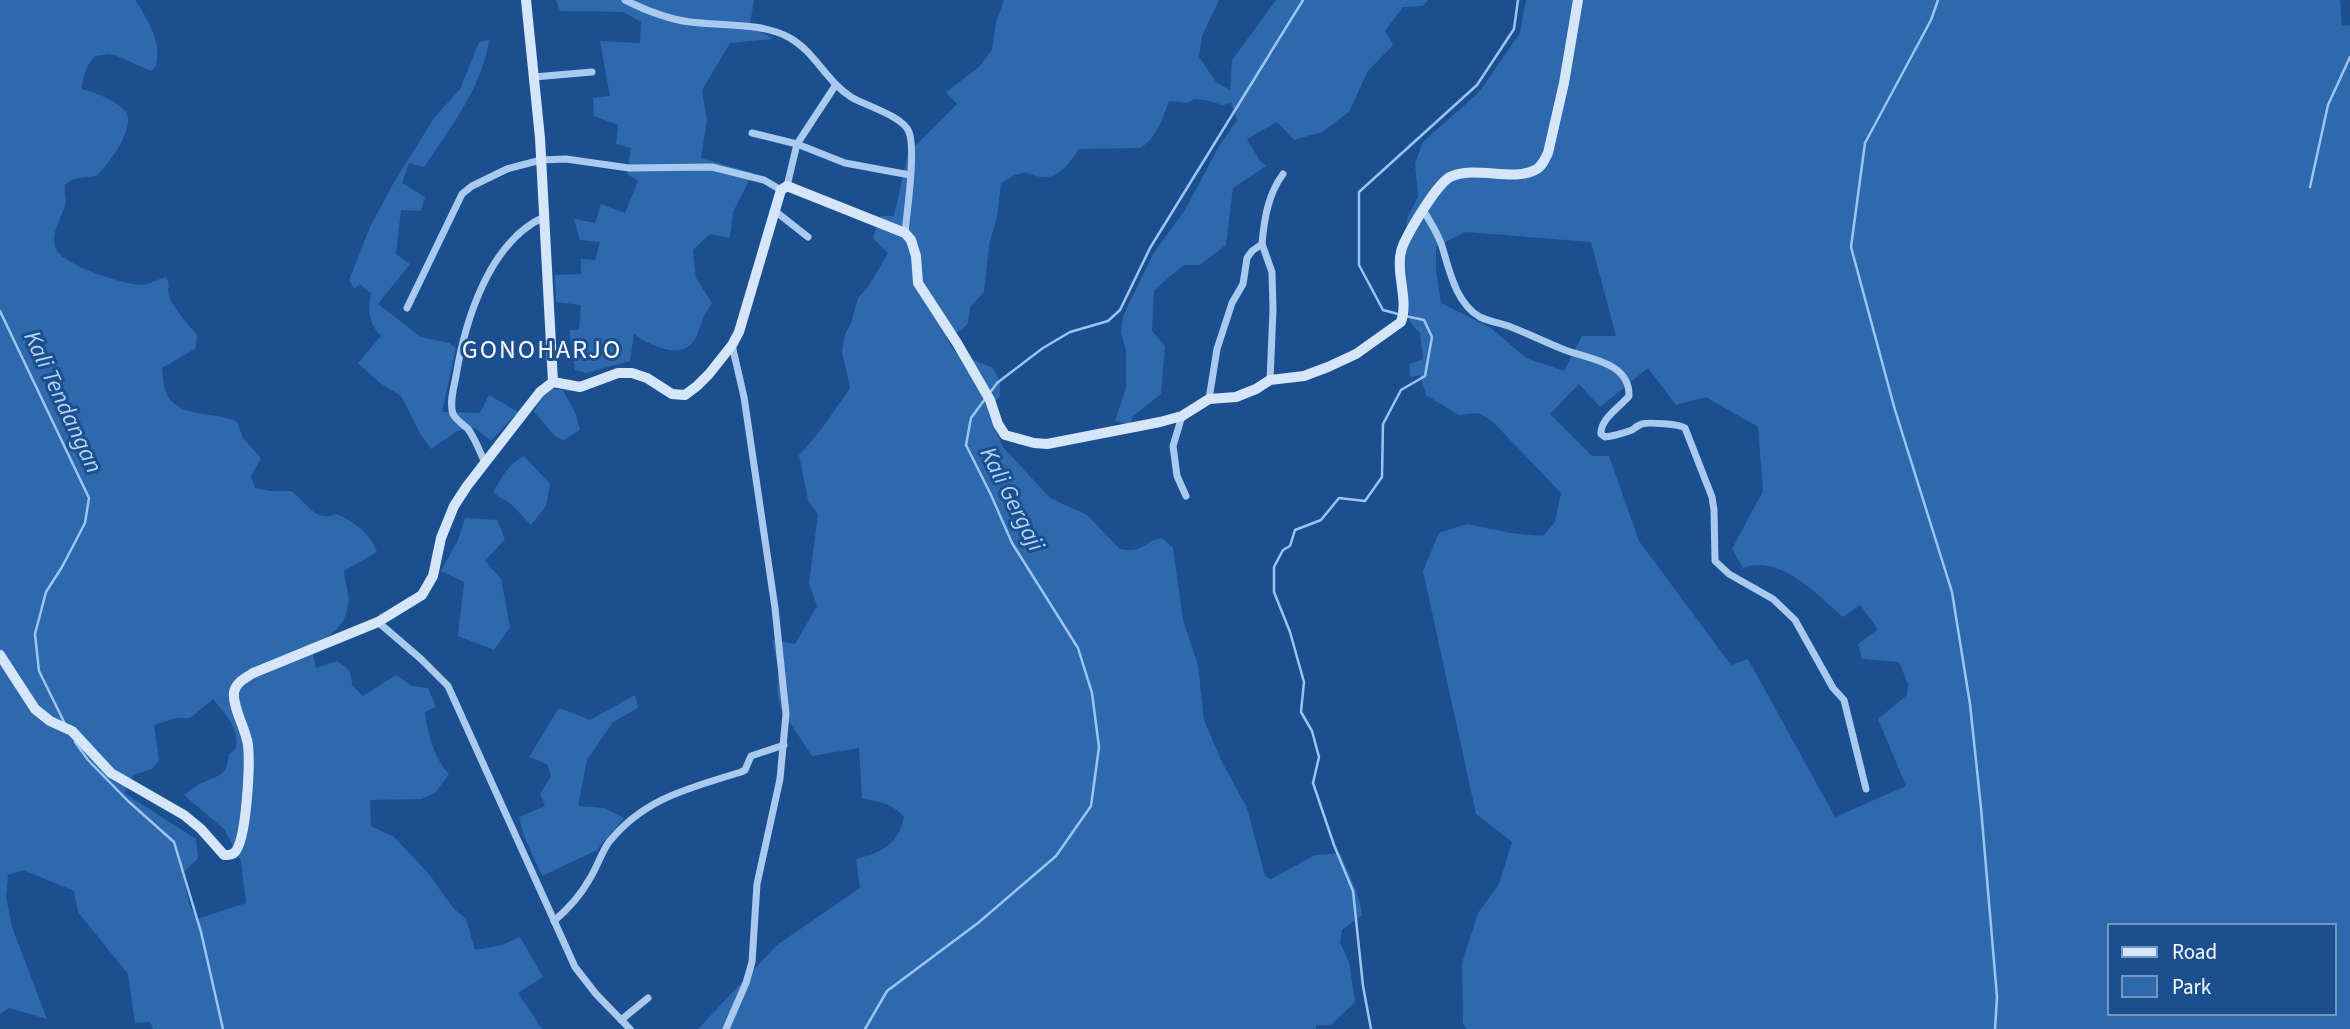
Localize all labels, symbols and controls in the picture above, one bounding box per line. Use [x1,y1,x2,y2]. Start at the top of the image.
water label: Kali Tendangan [15,325,111,479]
district label: GONOHARJO [462,331,622,368]
water label: Kali Gergaji [971,441,1053,558]
legend [2108,924,2336,1015]
text: Road [2172,937,2217,967]
text: Park [2172,972,2212,1002]

